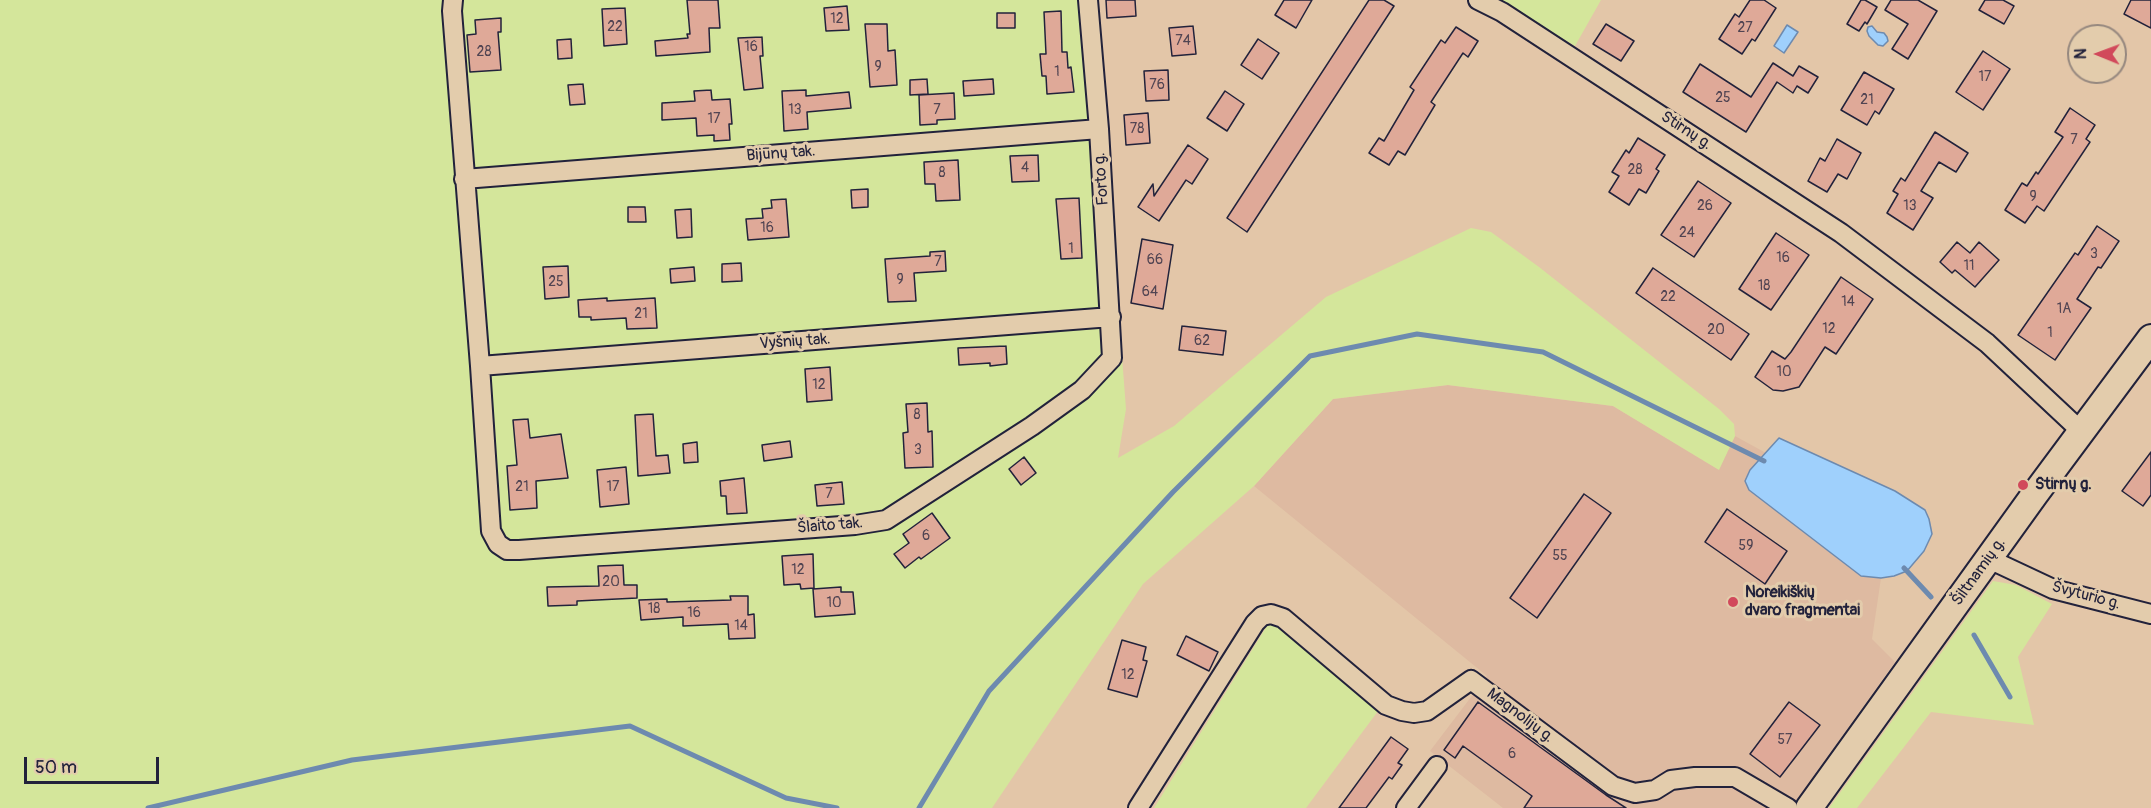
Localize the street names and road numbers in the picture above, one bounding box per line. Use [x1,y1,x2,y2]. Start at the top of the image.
street label: Stirnų g. [1657,108,1715,154]
street label: Bijūnų tak. [746,142,816,166]
street label: Forto g. [1091,152,1113,206]
street label: Vyšnių tak. [759,330,831,354]
street label: Šlaito tak. [796,514,864,538]
street label: Šiltnamių g. [1948,534,2010,610]
street label: Švyturio g. [2050,578,2122,614]
street label: Magnolijų g. [1483,685,1557,747]

